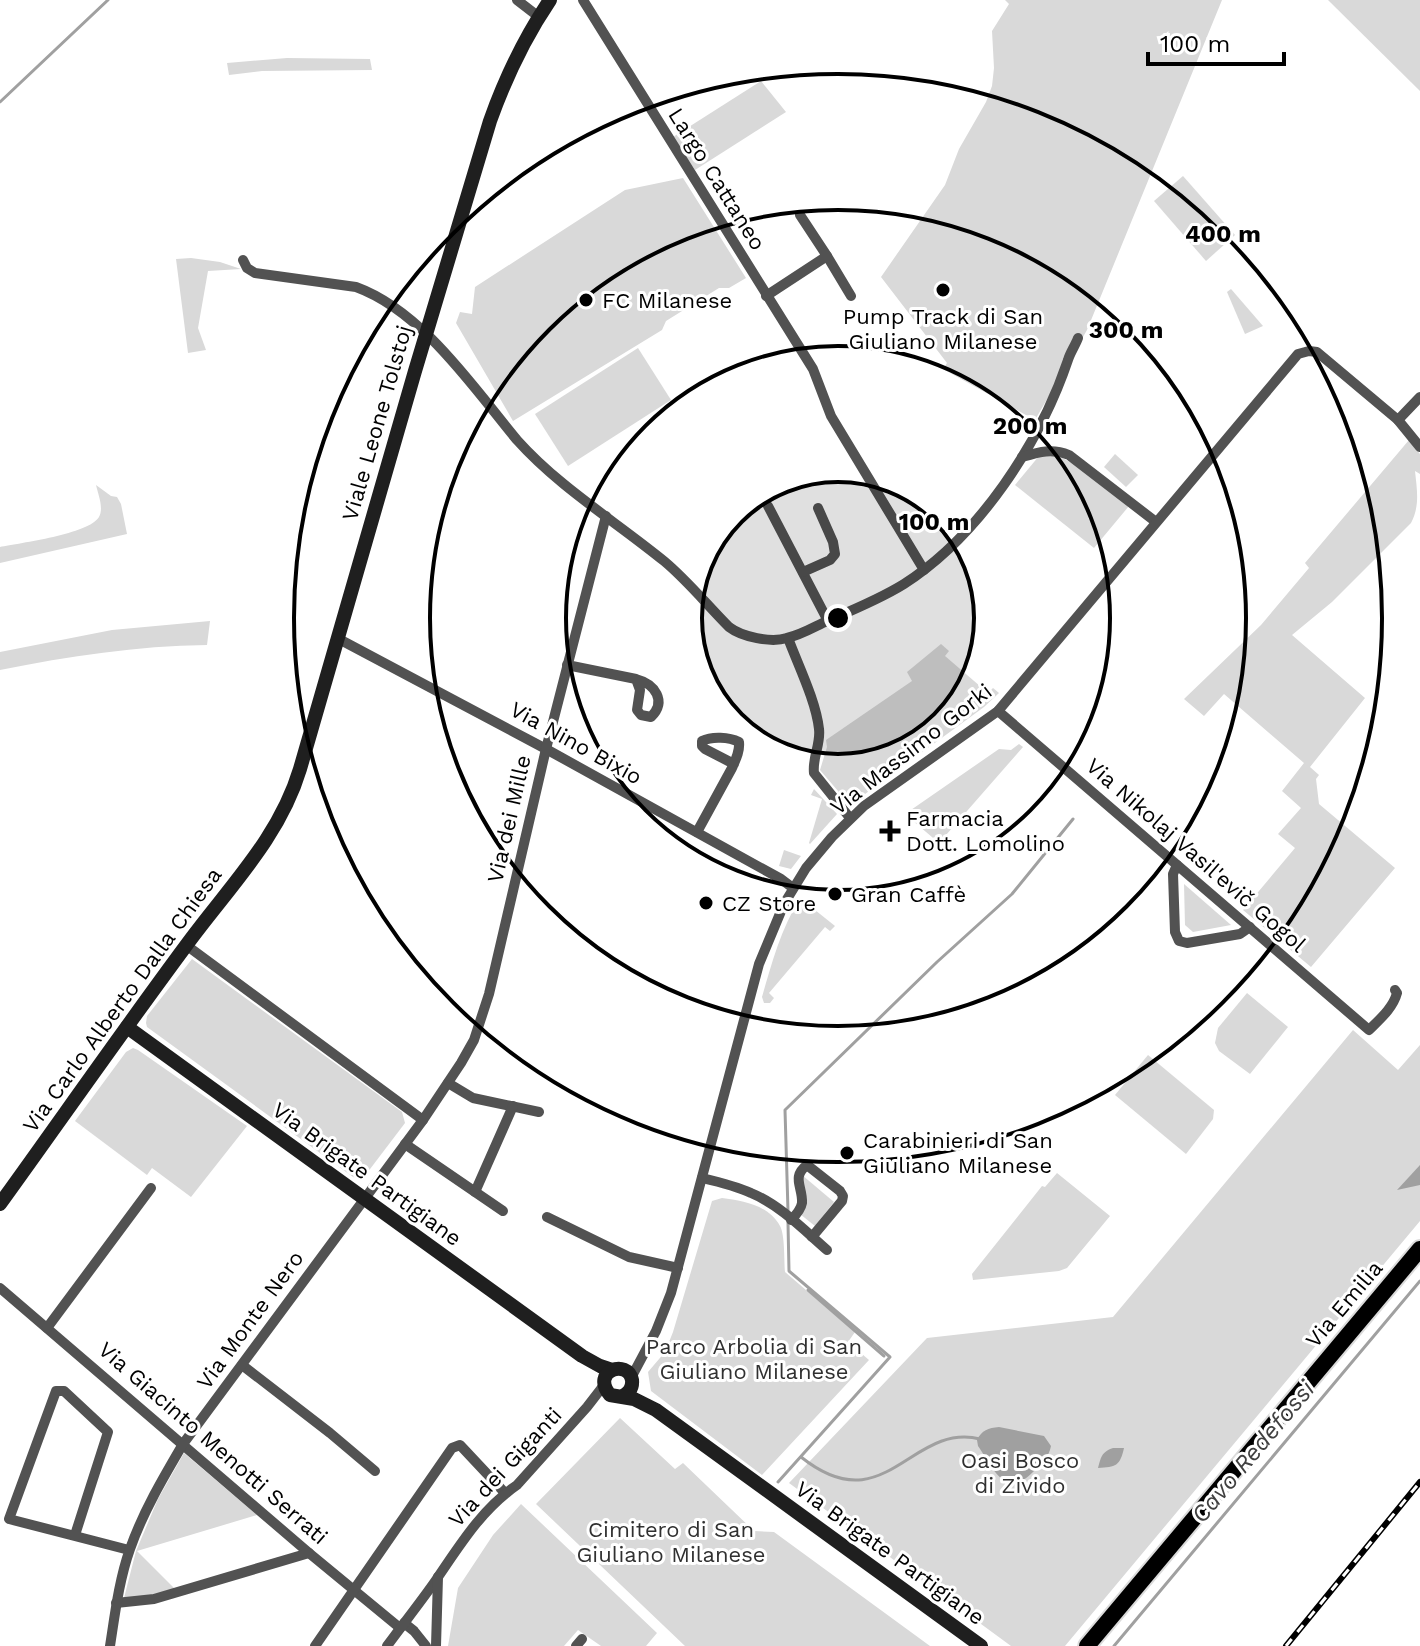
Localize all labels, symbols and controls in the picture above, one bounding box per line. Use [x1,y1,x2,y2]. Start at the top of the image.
scale bar [1148,16,1284,66]
text: 100 m [1160,30,1230,58]
street label: Largo Cattaneo [663,103,771,255]
text: 400 m [1185,220,1261,248]
marker: Pump Track di San Giuliano Milanese [934,281,952,299]
place label: FC Milanese [602,288,732,313]
marker: FC Milanese [577,291,595,309]
place label: Pump Track di San Giuliano Milanese [843,304,1043,354]
text: 300 m [1089,316,1163,344]
street label: Viale Leone Tolstoj [337,322,417,524]
text: 200 m [993,412,1067,440]
text: 100 m [899,508,969,536]
centre of rings [824,604,852,632]
street label: Via Massimo Gorki [825,678,997,820]
street label: Via Nino Bixio [506,696,646,790]
street label: Via dei Mille [482,753,536,885]
street label: Via Nikolaj Vasil'evič Gogol [1081,753,1311,957]
place label: Farmacia Dott. Lomolino [906,806,1065,856]
marker: Farmacia Dott. Lomolino [881,822,899,840]
street label: Via Carlo Alberto Dalla Chiesa [18,863,226,1137]
place label: Gran Caffè [851,882,966,907]
marker: Gran Caffè [826,885,844,903]
place label: CZ Store [722,891,816,916]
marker: CZ Store [697,894,715,912]
street label: Via Brigate Partigiane [268,1097,466,1251]
place label: Carabinieri di San Giuliano Milanese [863,1128,1053,1178]
marker: Carabinieri di San Giuliano Milanese [838,1144,856,1162]
street label: Via Monte Nero [191,1246,309,1394]
street label: Via Emilia [1301,1256,1387,1352]
park label: Parco Arbolia di San Giuliano Milanese [646,1334,862,1384]
street label: Via Giacinto Menotti Serrati [93,1337,333,1549]
water label: Cavo Redefossi [1186,1375,1321,1529]
street label: Via dei Giganti [443,1402,567,1532]
park label: Oasi Bosco di Zivido [961,1448,1079,1498]
street label: Via Brigate Partigiane [791,1476,989,1630]
park label: Cimitero di San Giuliano Milanese [576,1517,766,1567]

